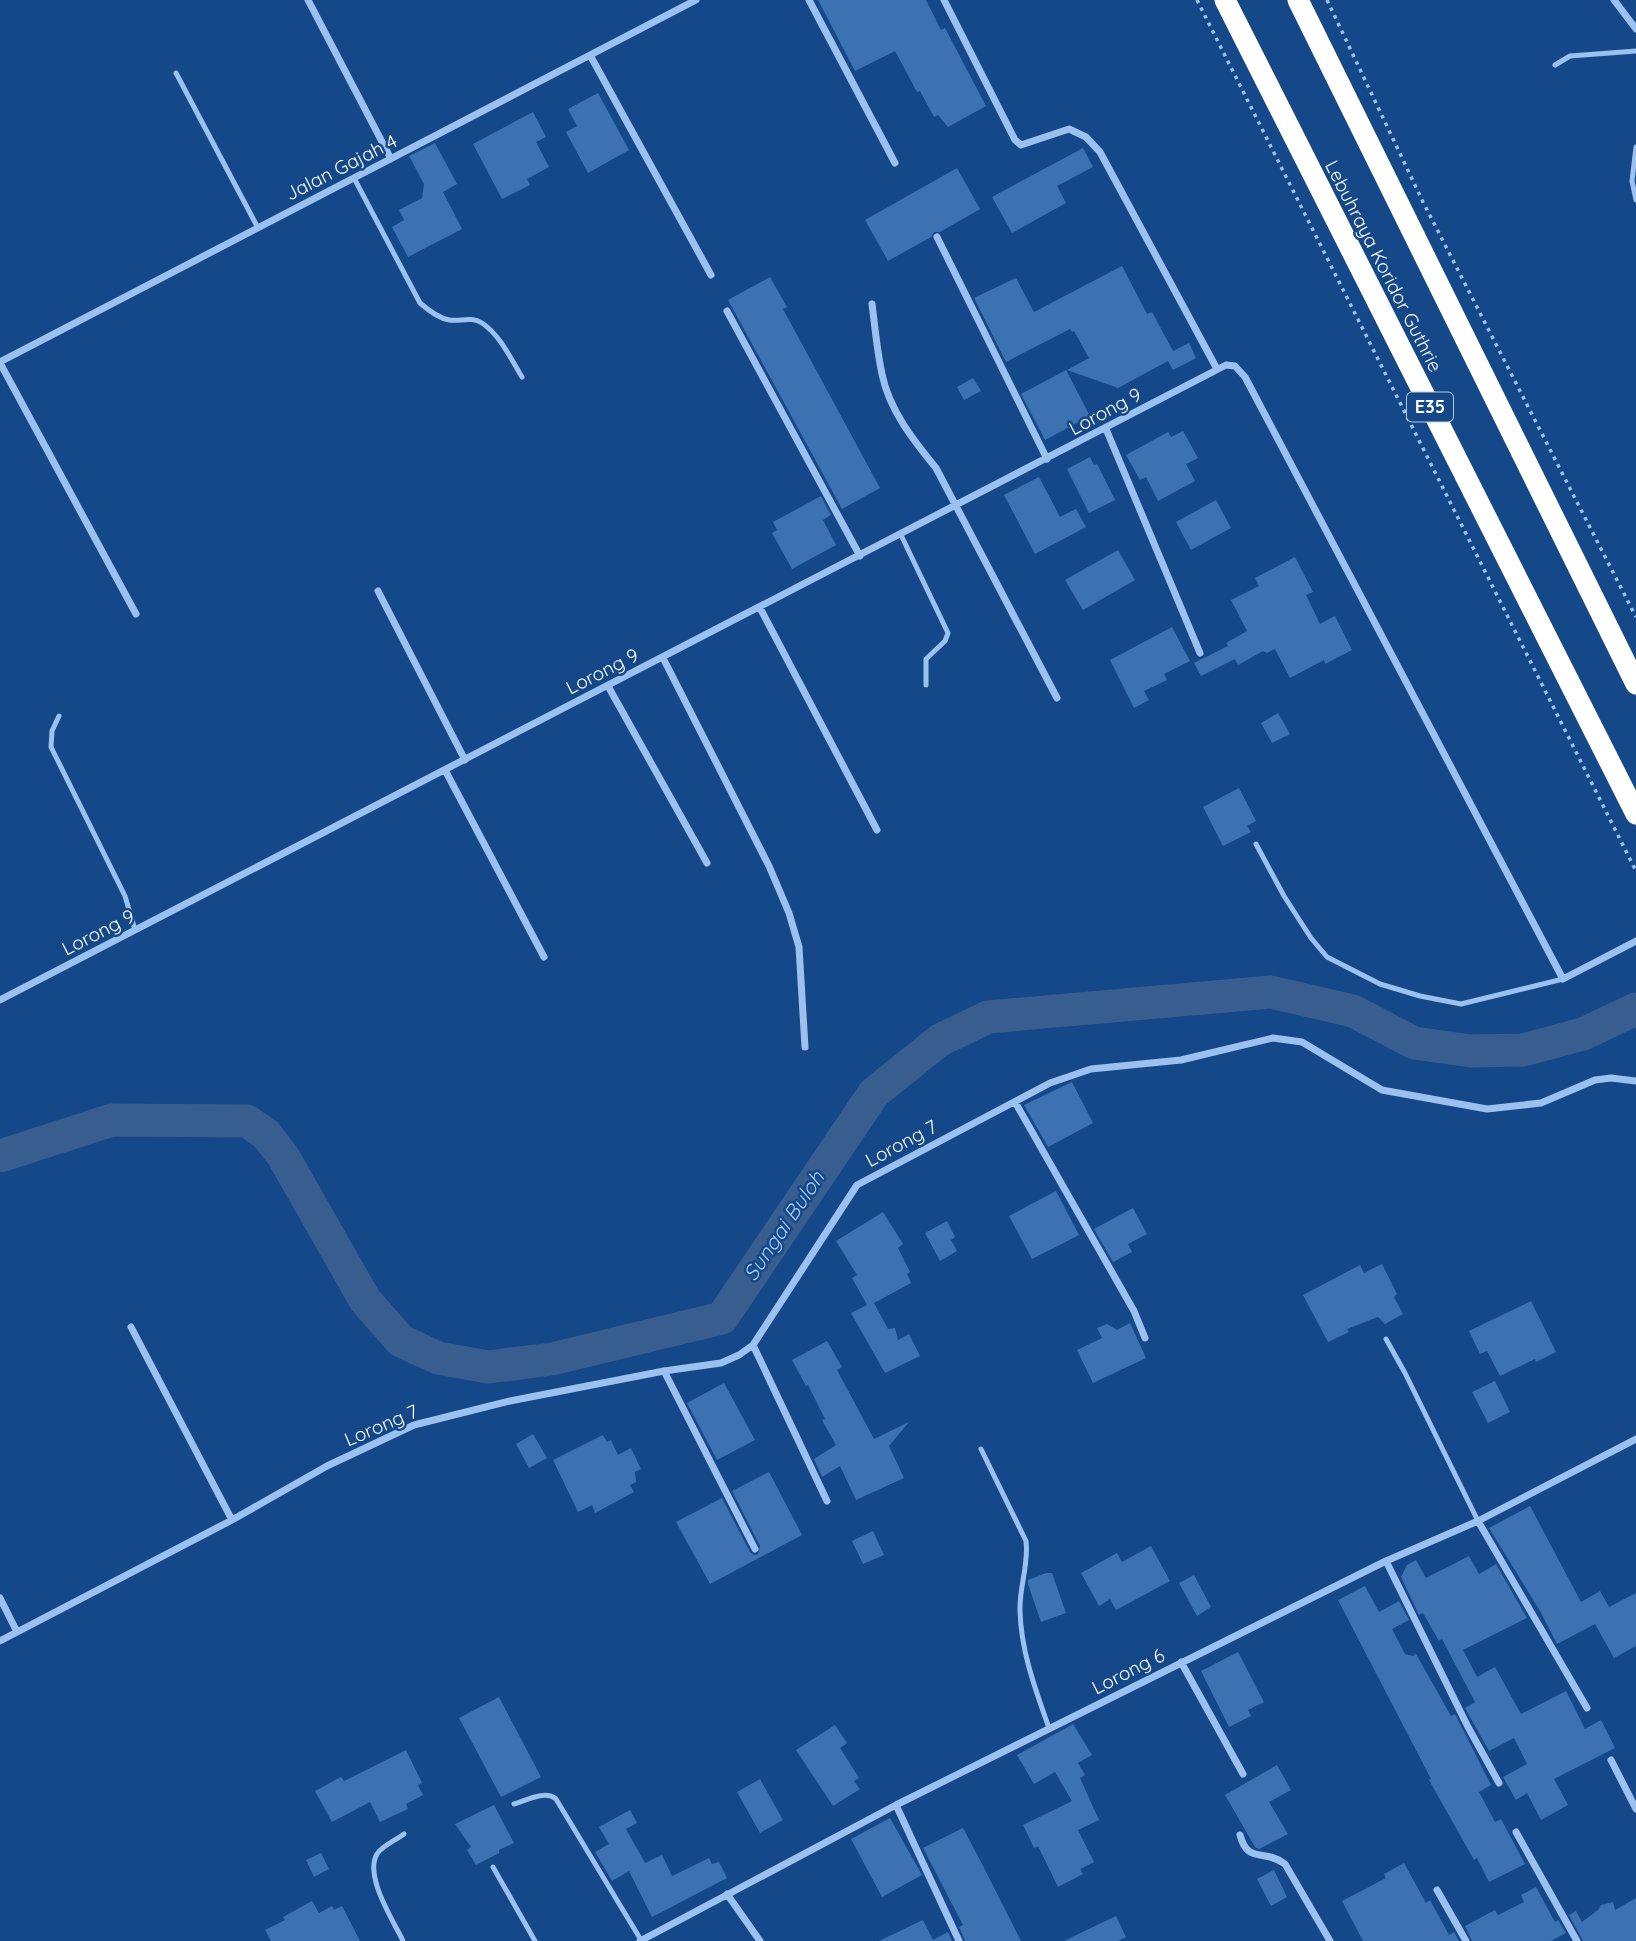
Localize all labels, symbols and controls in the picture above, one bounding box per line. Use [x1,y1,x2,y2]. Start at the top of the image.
street label: Jalan Gajah 4 [281,129,401,205]
street label: Lebuhraya Koridor Guthrie [1320,156,1448,376]
street label: Lorong 9 [1065,382,1145,440]
road number: E35 [1407,393,1453,422]
street label: Lorong 9 [562,642,642,700]
street label: Lorong 9 [58,903,138,961]
street label: Lorong 7 [861,1114,941,1172]
water label: Sungai Buloh [737,1165,830,1285]
street label: Lorong 7 [341,1399,422,1451]
street label: Lorong 6 [1088,1643,1168,1699]

